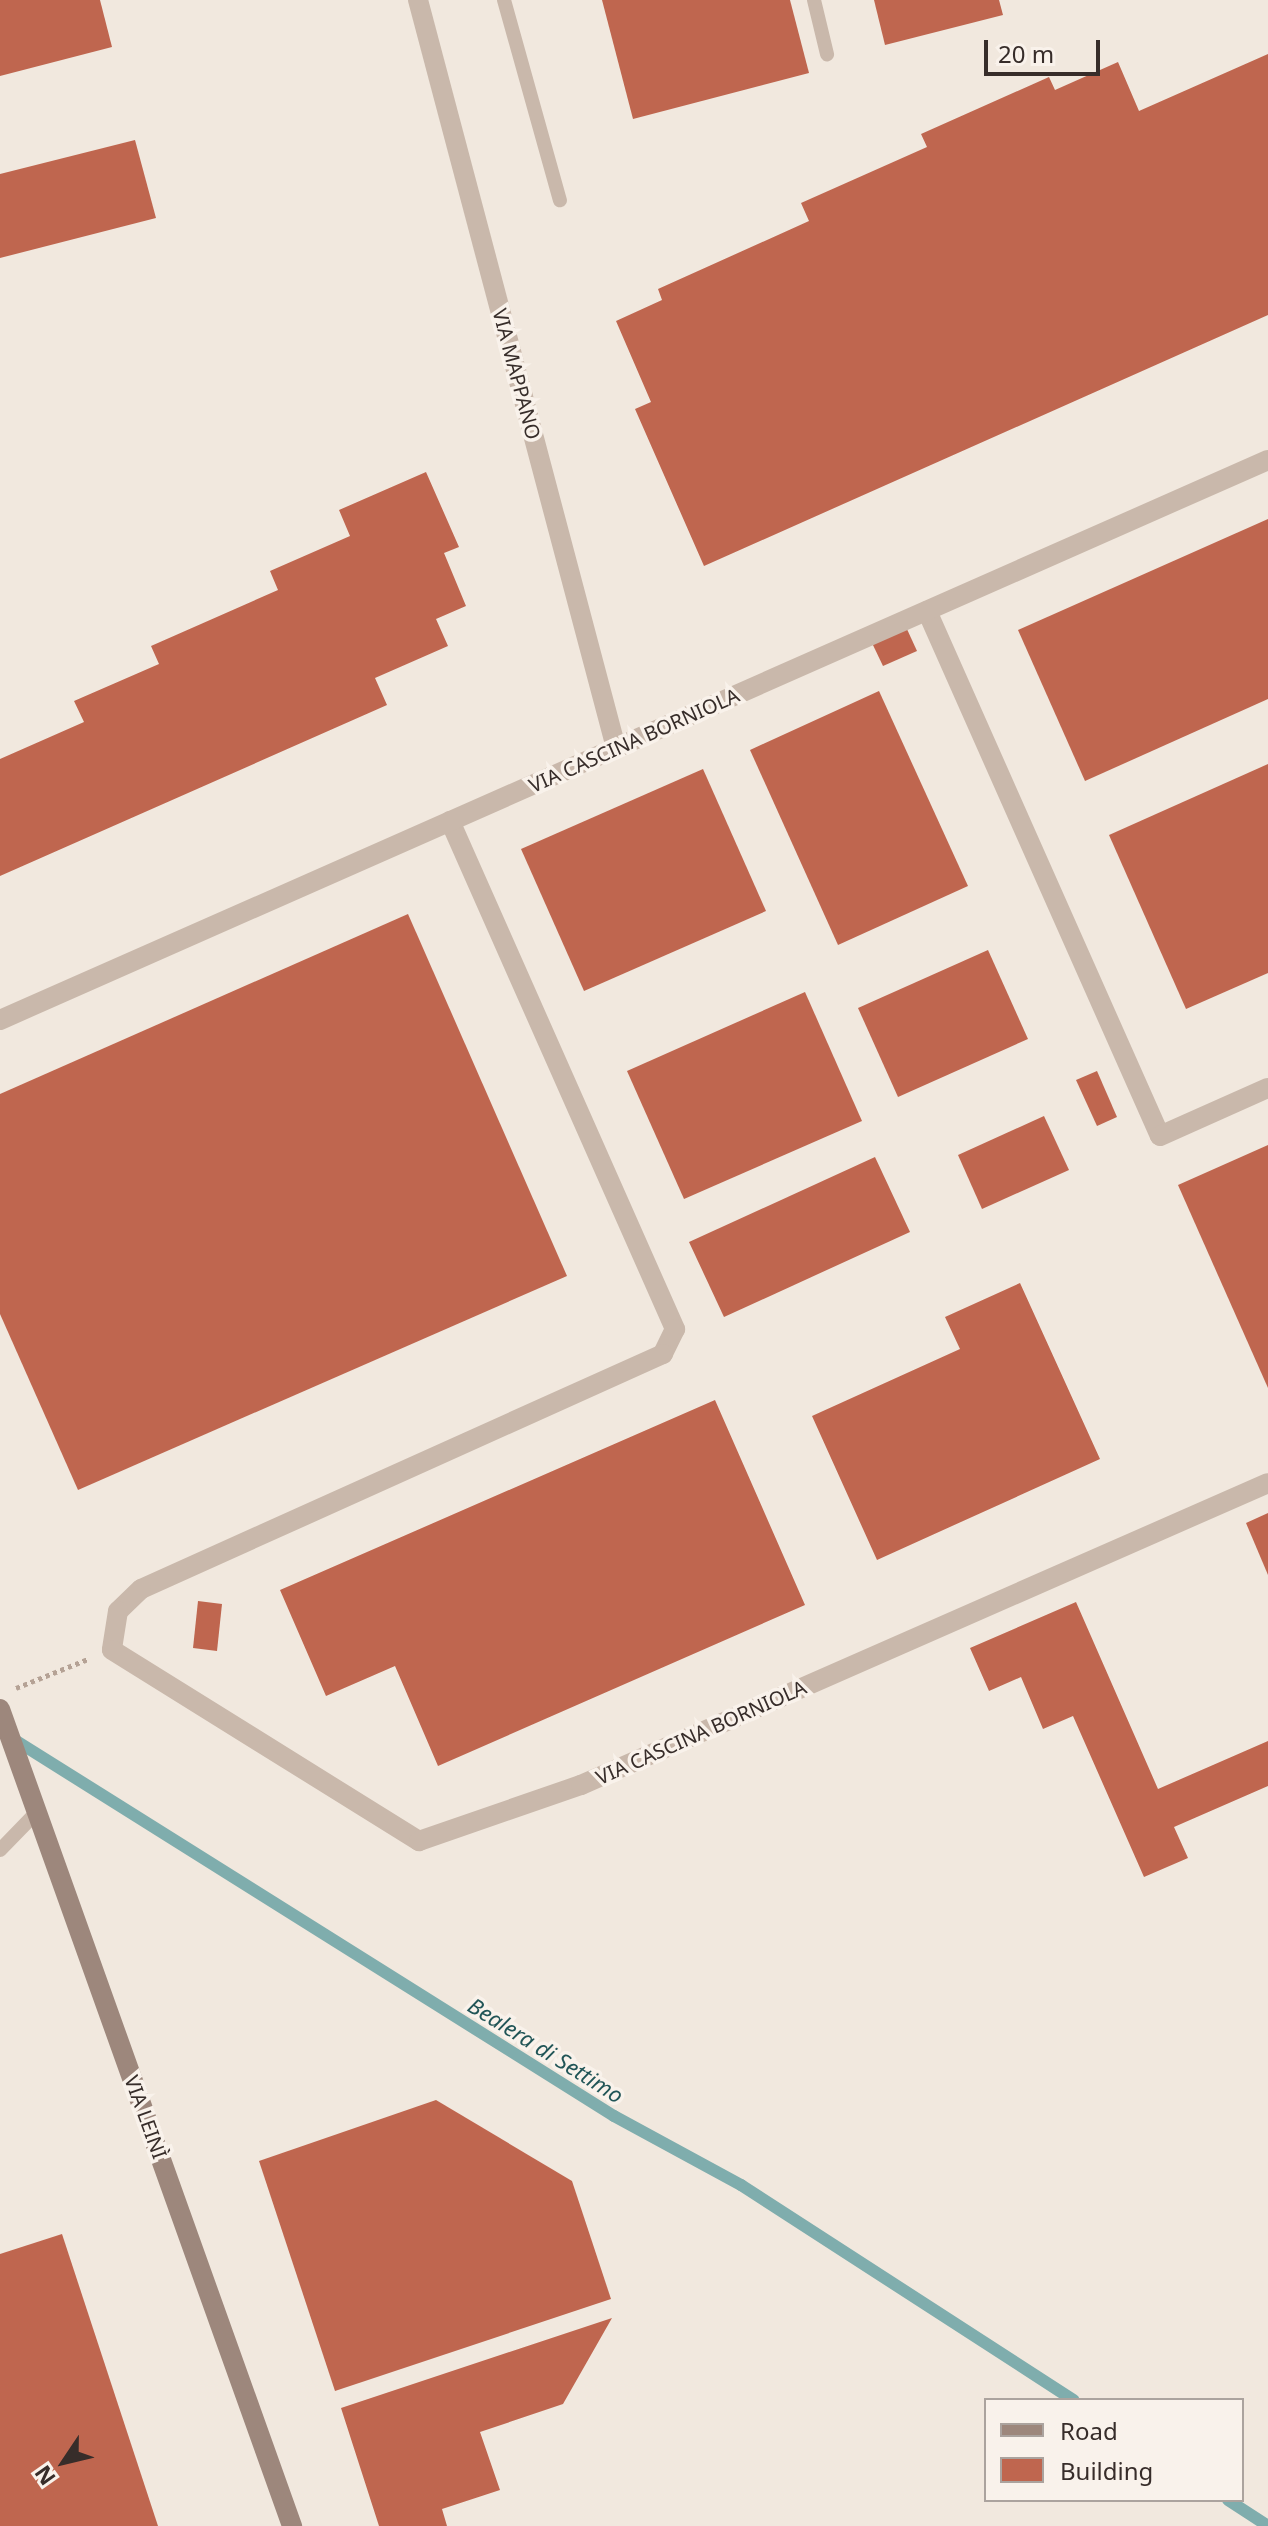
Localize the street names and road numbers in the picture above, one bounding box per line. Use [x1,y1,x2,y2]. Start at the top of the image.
street label: VIA MAPPANO [488,306,546,442]
street label: VIA CASCINA BORNIOLA [525,683,743,797]
street label: VIA CASCINA BORNIOLA [592,1675,810,1789]
street label: VIA LEINÌ [120,2072,172,2162]

